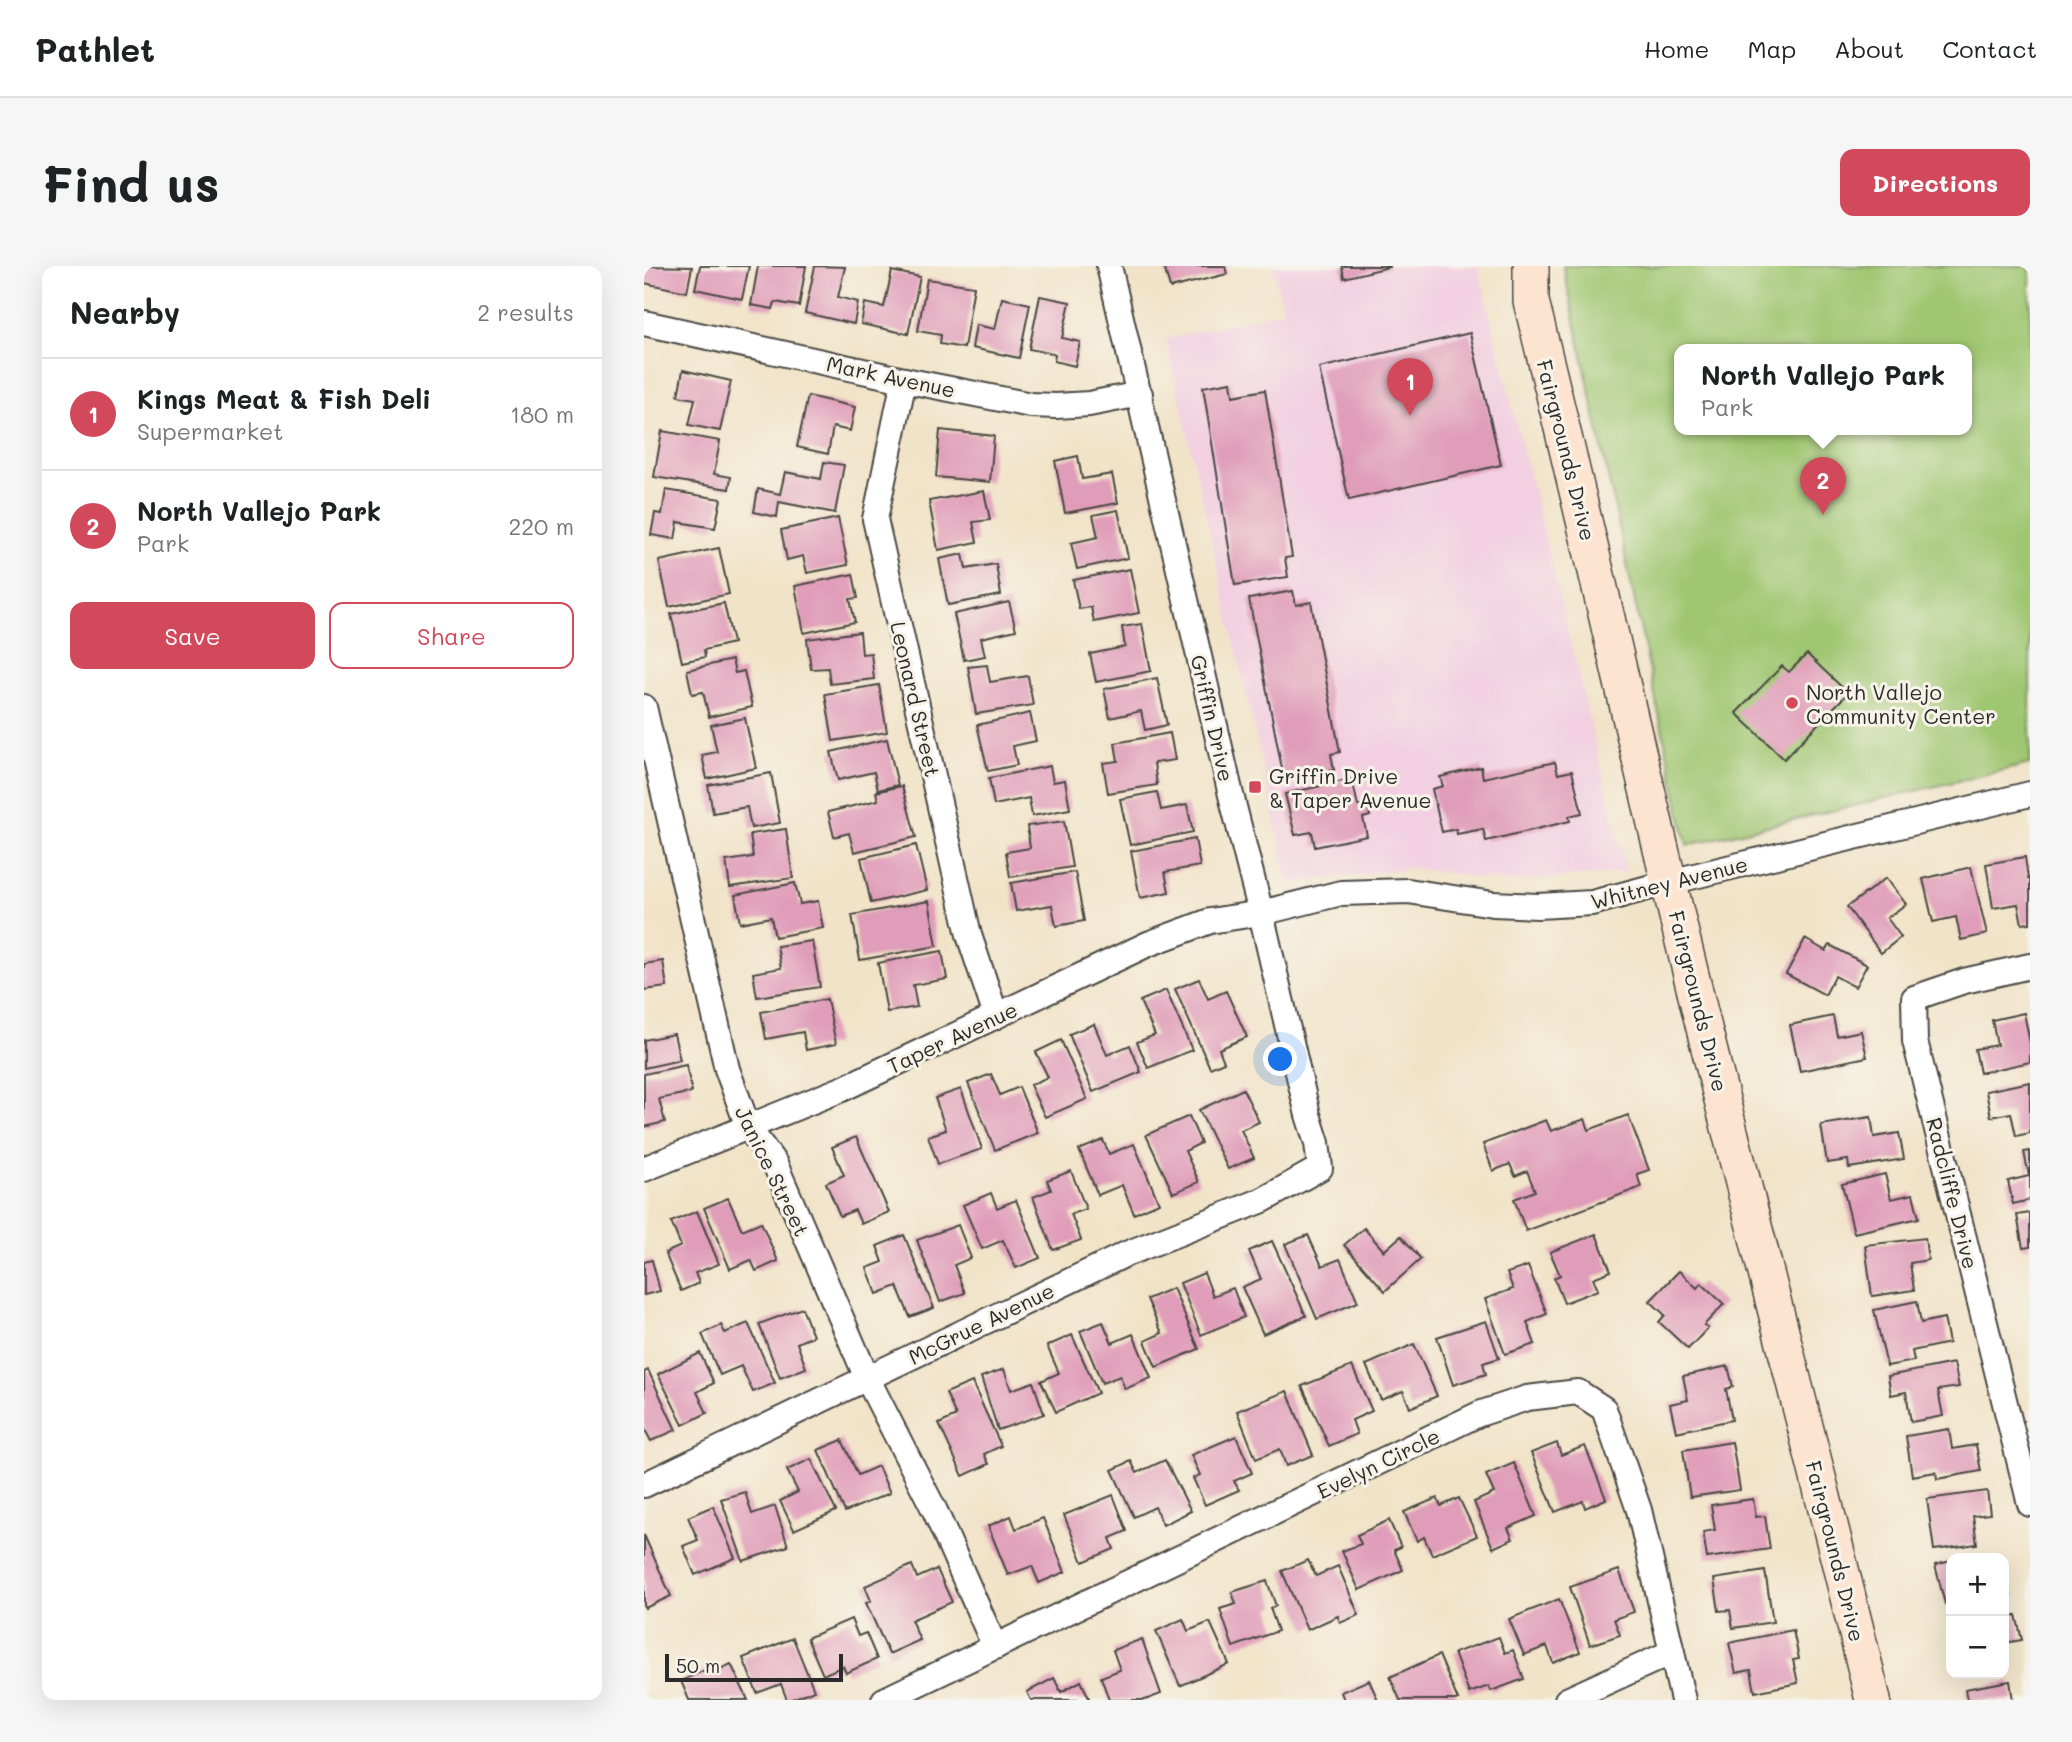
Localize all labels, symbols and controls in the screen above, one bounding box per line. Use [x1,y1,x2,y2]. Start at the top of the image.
text: Pathlet [35,27,155,70]
text: Home [1644,33,1709,64]
text: Map [1747,33,1796,64]
text: About [1834,33,1904,64]
text: Contact [1942,33,2037,64]
button: Directions [1840,149,2030,216]
text: Find us [42,151,220,214]
text: Nearby [70,292,180,332]
text: 2 results [477,297,574,327]
popup [1674,344,1972,435]
street label: Mark Avenue [824,349,958,403]
street label: Fairgrounds Drive [1531,357,1603,543]
pin: 1 [1387,358,1433,416]
text: North Vallejo Park [1701,358,1945,392]
text: Kings Meat & Fish Deli [137,382,431,416]
text: Park [1701,392,1753,422]
text: 1 [88,399,98,429]
text: 180 m [510,399,574,429]
text: Supermarket [137,416,283,446]
pin: 2 [1800,457,1846,515]
text: North Vallejo Park [137,494,381,528]
text: 2 [87,511,99,541]
text: 220 m [508,511,574,541]
text: Park [137,528,189,558]
button: Save [70,602,315,669]
button: Share [329,602,574,669]
street label: Leonard Street [885,619,947,779]
street label: Griffin Drive [1185,652,1241,784]
place label: North Vallejo Community Center [1806,678,1996,729]
marker: North Vallejo Community Center [1784,695,1800,711]
place label: Griffin Drive & Taper Avenue [1269,762,1432,813]
marker: Griffin Drive & Taper Avenue [1247,779,1263,795]
street label: Whitney Avenue [1588,849,1750,915]
street label: Fairgrounds Drive [1663,908,1735,1094]
street label: Taper Avenue [883,995,1021,1079]
your location [1263,1042,1297,1076]
street label: Janice Street [730,1101,816,1241]
street label: Radcliffe Drive [1921,1114,1985,1272]
street label: McGrue Avenue [904,1276,1058,1370]
street label: Evelyn Circle [1312,1422,1444,1504]
street label: Fairgrounds Drive [1800,1458,1872,1644]
map controls [1946,1553,2009,1679]
button: + [1946,1553,2009,1616]
button: − [1946,1616,2009,1679]
scale bar [665,1651,844,1683]
text: 50 m [676,1653,720,1678]

